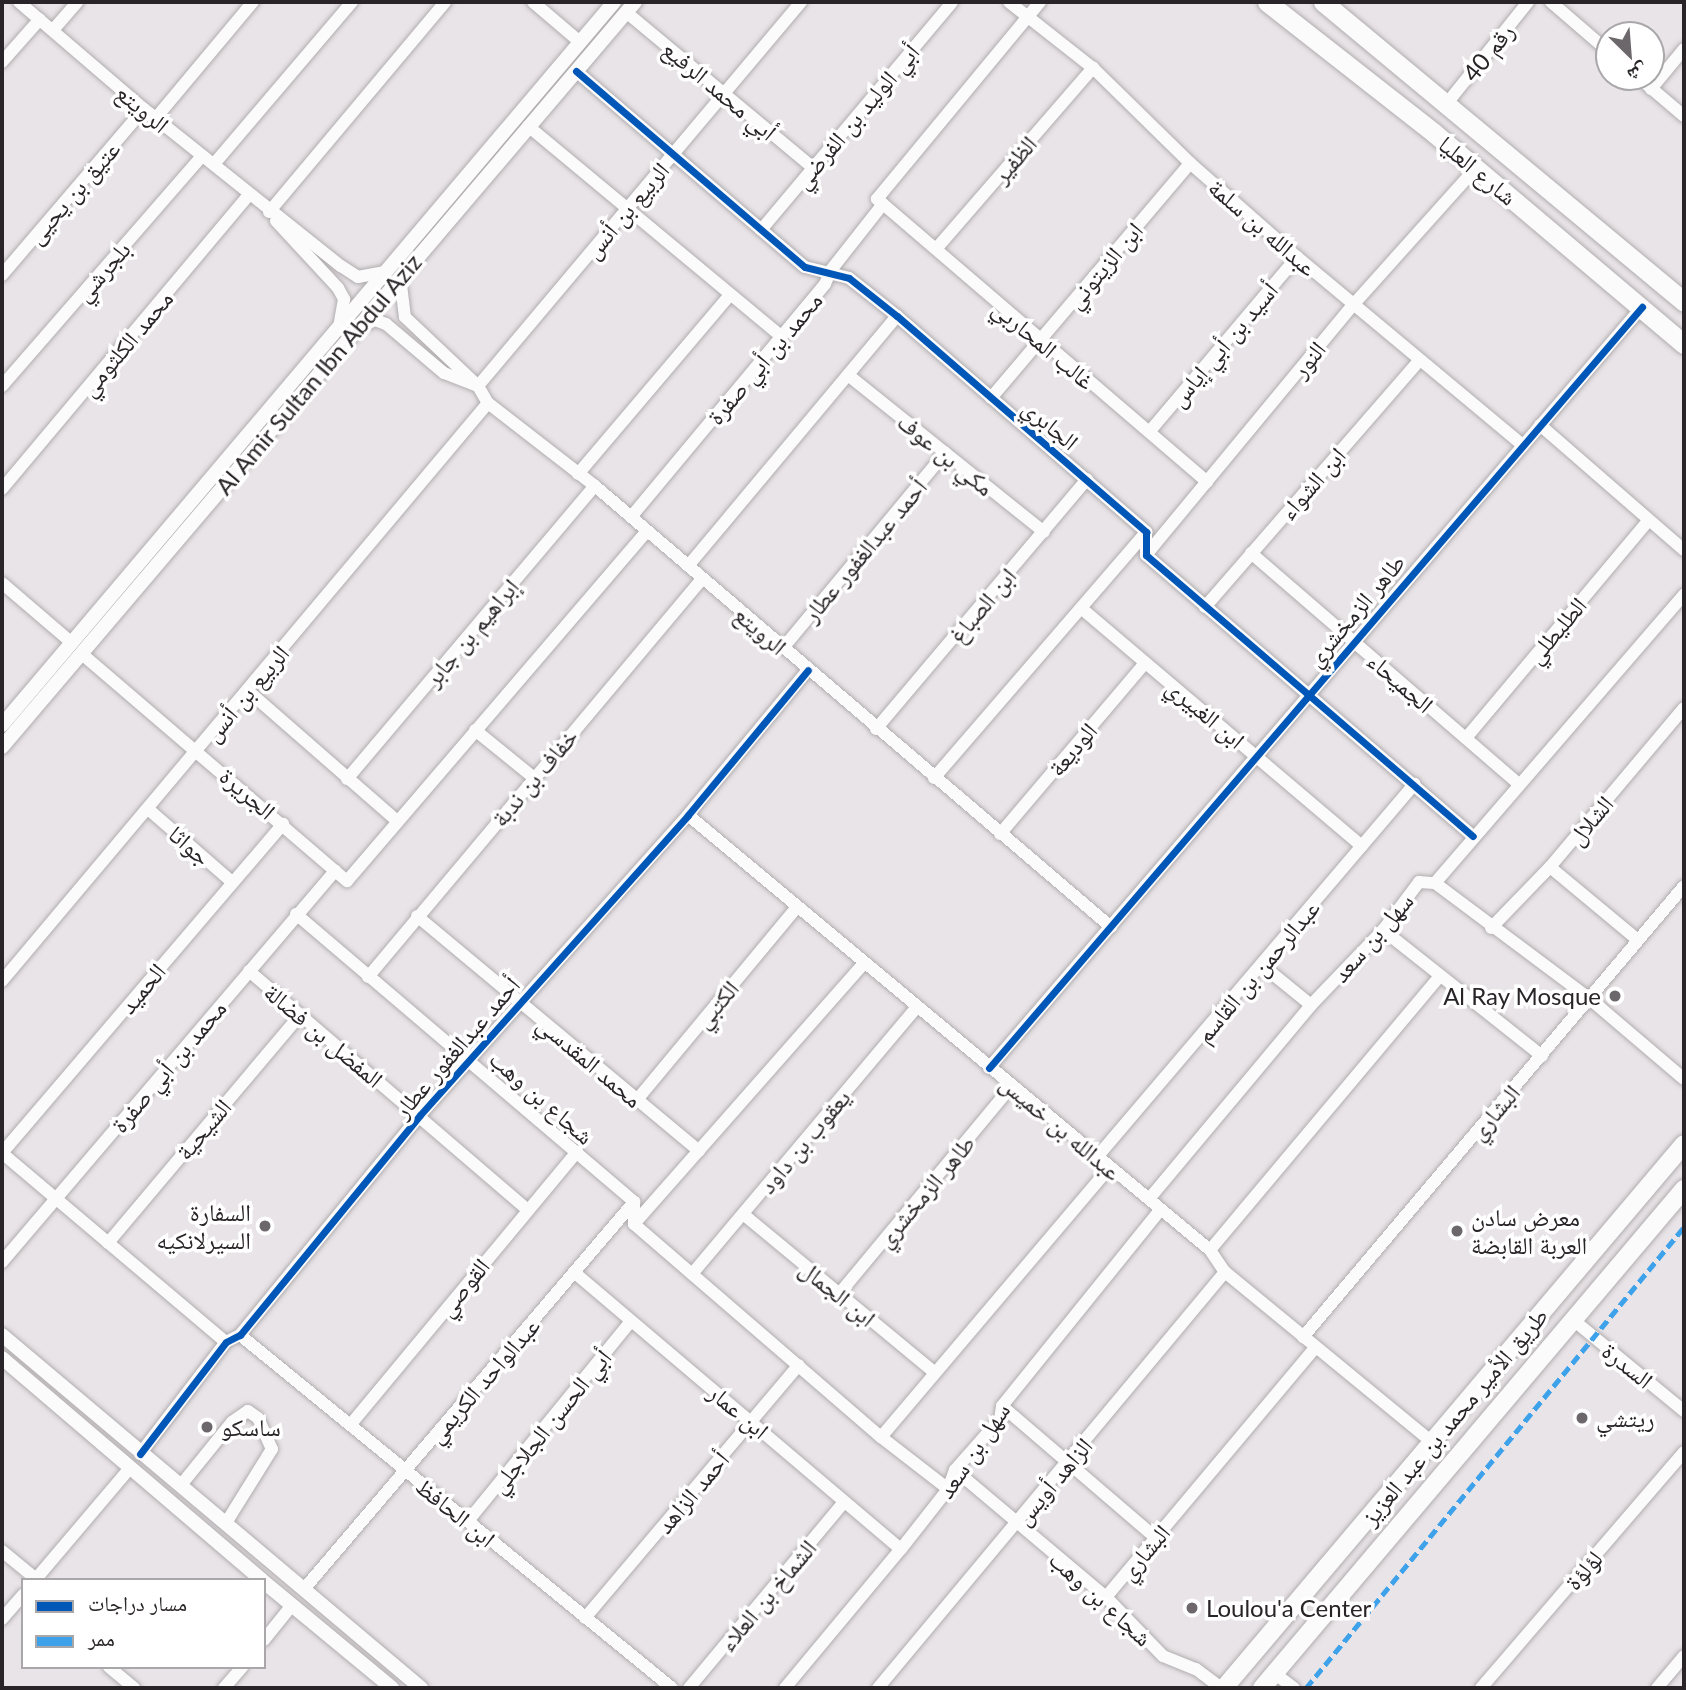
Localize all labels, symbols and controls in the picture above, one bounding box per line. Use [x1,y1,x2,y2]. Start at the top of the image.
street label: رقم 40 [1456,17,1520,87]
north arrow [1595,21,1665,91]
street label: أبي محمد الرفيع [657,34,783,146]
street label: أبي الوليد بن الفرضي [787,38,925,194]
text: ش [1624,59,1652,88]
street label: الرويتع [111,78,175,138]
street label: الظفير [986,129,1042,189]
street label: شارع العليا [1433,129,1523,211]
street label: عتيق بن يحيى [20,135,126,249]
street label: الربيع بن أنس [577,156,675,264]
street label: عبدالله بن سلمة [1203,172,1323,282]
street label: ابن الزيتوني [1059,216,1149,314]
street label: بلجرشي [68,235,136,307]
street label: Al Amir Sultan Ibn Abdul Aziz [208,247,428,501]
street label: أسيد بن أبي إياس [1163,276,1283,412]
street label: محمد الكلثومي [73,284,179,402]
street label: محمد بن أبي صفرة [700,286,828,430]
street label: غالب المحاربي [987,293,1101,395]
street label: النور [1285,335,1331,383]
street label: الجابري [1017,392,1085,456]
street label: مكي بن عوف [892,407,1000,501]
street label: ابن الشواء [1273,441,1351,525]
street label: أحمد عبدالغفور عطار [796,473,932,627]
street label: طاهر الزمخشري [1300,548,1410,672]
street label: ابن الصباغ [942,561,1022,649]
street label: إبراهيم بن جابر [418,572,524,692]
street label: الطليطلي [1520,591,1592,669]
street label: الرويتع [729,599,793,661]
street label: الربيع بن أنس [197,639,295,747]
street label: الجميحاء [1362,646,1440,718]
street label: ابن الغبيري [1161,672,1251,754]
street label: الوديعة [1041,716,1103,782]
street label: خفاف بن ندبة [485,722,583,832]
street label: الجريرة [214,761,282,825]
street label: الشلال [1561,789,1619,851]
street label: جواثا [163,819,217,871]
street label: سهل بن سعد [1325,886,1419,988]
street label: عبدالرحمن بن القاسم [1189,894,1325,1048]
street label: الحميد [113,957,171,1019]
street label: أحمد عبدالغفور عطار [387,970,525,1124]
street label: الكتبي [688,974,744,1034]
street label: المفضل بن فضالة [259,977,389,1093]
place label: Al Ray Mosque [1443,982,1601,1010]
marker: Al Ray Mosque [1607,988,1623,1004]
street label: محمد بن أبي صفرة [104,994,232,1138]
street label: محمد المقدسي [532,1009,648,1113]
street label: شجاع بن وهب [484,1044,600,1150]
street label: عبدالله بن خميس [995,1068,1127,1186]
street label: البشاري [1462,1078,1526,1146]
street label: يعقوب بن داود [752,1083,856,1199]
street label: الشيحية [169,1093,237,1165]
street label: طاهر الزمخشري [870,1129,980,1253]
place label: السفارة السيرلانكيه [156,1198,251,1254]
place label: معرض سادن العربة القابضة [1471,1203,1587,1259]
marker: السفارة السيرلانكيه [257,1218,273,1234]
marker: معرض سادن العربة القابضة [1449,1223,1465,1239]
street label: القوصي [431,1252,495,1322]
street label: ابن الجمال [794,1254,882,1332]
street label: طريق الأمير محمد بن عبد العزيز [1355,1301,1553,1531]
street label: عبدالواحد الكريمي [421,1311,545,1449]
street label: السدرة [1597,1336,1659,1394]
street label: أبي الحسن الجلاجلي [483,1343,617,1499]
street label: ابن عمار [703,1378,775,1444]
street label: سهل بن سعد [931,1397,1015,1503]
place label: ريتشي [1596,1404,1655,1432]
marker: ريتشي [1574,1410,1590,1426]
place label: ساسكو [221,1413,281,1441]
marker: ساسكو [199,1419,215,1435]
street label: الزاهد أويس [1008,1431,1098,1531]
street label: أحمد الزاهد [649,1445,735,1539]
street label: ابن الحافظ [410,1471,502,1553]
street label: البشاري [1112,1518,1176,1586]
street label: الشماخ بن العلاء [712,1533,822,1657]
street label: شجاع بن وهب [1044,1544,1158,1652]
street label: لؤلؤة [1558,1545,1608,1595]
legend [21,1578,266,1669]
text: مسار دراجات [88,1590,187,1615]
place label: Loulou'a Center [1206,1594,1371,1622]
marker: Loulou'a Center [1184,1600,1200,1616]
text: ممر [88,1625,115,1650]

